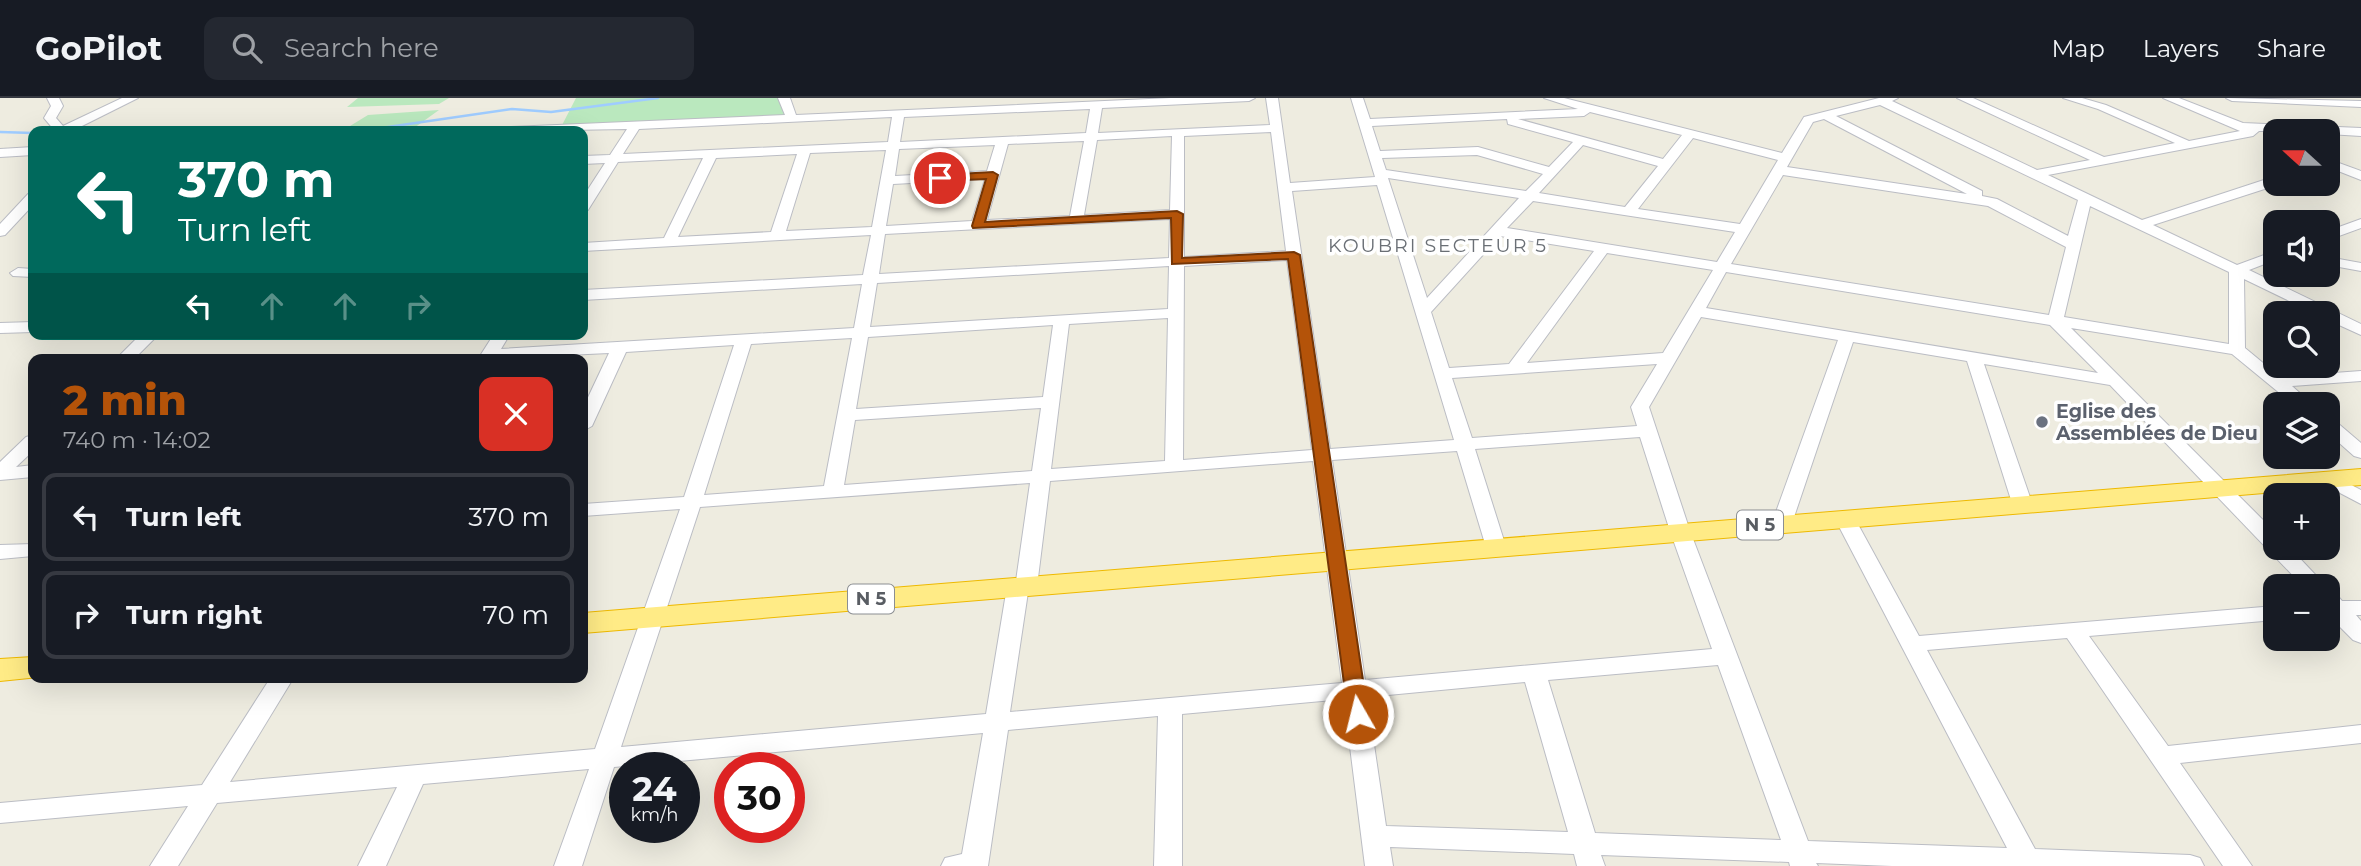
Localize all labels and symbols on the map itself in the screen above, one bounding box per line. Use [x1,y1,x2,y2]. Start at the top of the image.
north arrow [2263,119,2340,196]
pin [910,148,970,208]
district label: KOUBRI SECTEUR 5 [1328,234,1548,257]
place label: Eglise des Assemblées de Dieu [2055,400,2258,445]
marker: Eglise des Assemblées de Dieu [2034,414,2050,430]
road number: N 5 [1737,510,1783,540]
road number: N 5 [848,584,894,614]
position arrow [1321,677,1395,751]
speed limit sign: 30 [714,752,805,843]

